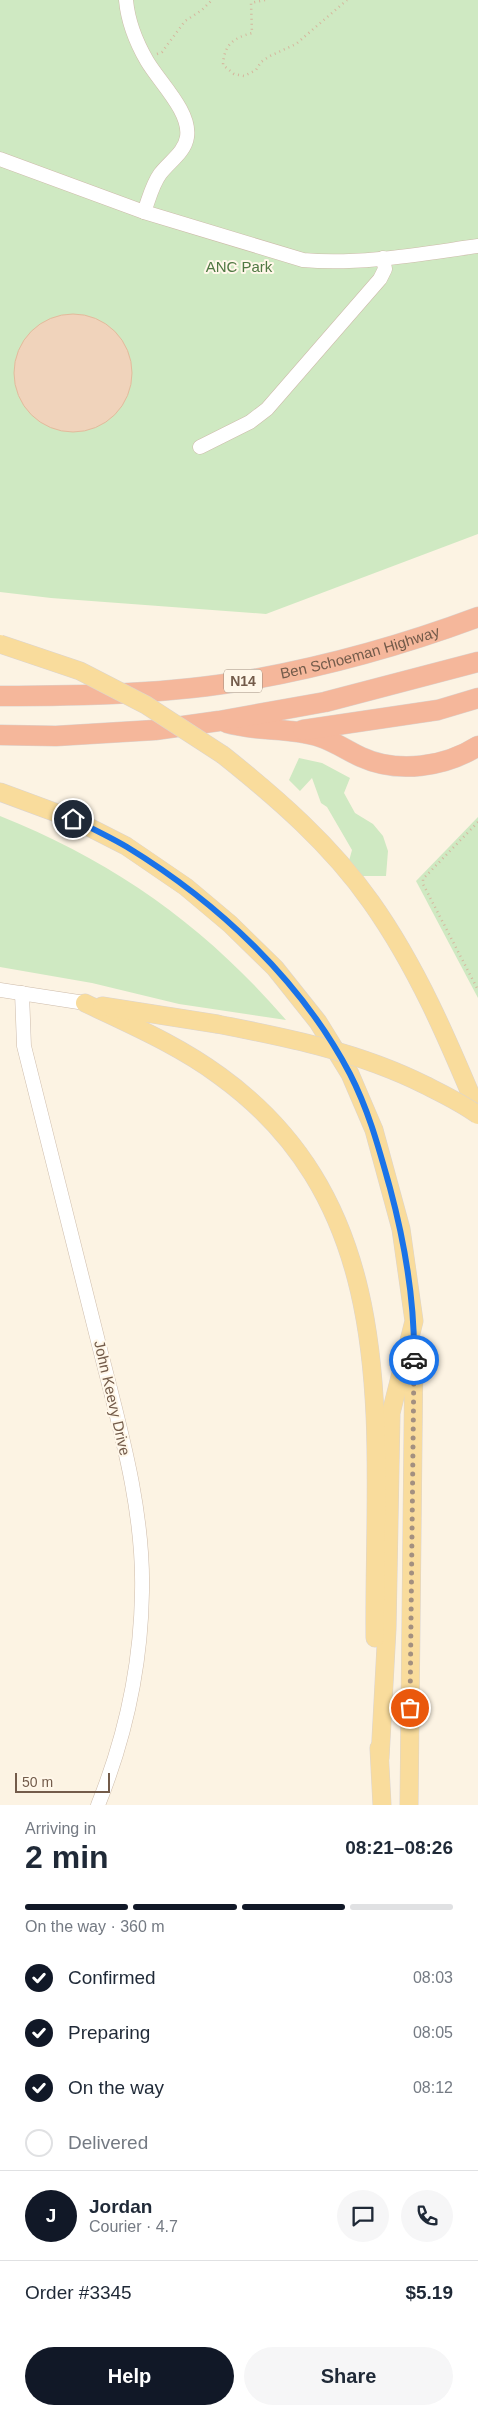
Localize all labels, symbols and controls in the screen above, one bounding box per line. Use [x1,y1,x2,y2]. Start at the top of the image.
park label: ANC Park [206,258,273,275]
street label: Ben Schoeman Highway [279,622,442,682]
road number: N14 [224,669,262,692]
pin [52,798,94,840]
icon: home [59,805,87,833]
courier [389,1335,439,1385]
street label: John Keevy Drive [91,1339,134,1457]
icon: car [400,1346,428,1374]
pin [389,1687,431,1729]
icon: bag [396,1694,424,1722]
scale bar [15,1770,110,1793]
text: 50 m [22,1774,53,1790]
text: Arriving in [25,1820,96,1837]
text: 08:21–08:26 [345,1837,453,1858]
text: 2 min [25,1839,109,1875]
text: On the way · 360 m [25,1918,165,1935]
icon: check [25,1964,53,1992]
text: Confirmed [68,1967,156,1988]
text: 08:03 [413,1969,453,1986]
icon: check [25,2019,53,2047]
text: Preparing [68,2022,150,2043]
text: 08:05 [413,2024,453,2041]
icon: check [25,2074,53,2102]
text: On the way [68,2077,164,2098]
text: 08:12 [413,2079,453,2096]
text: Delivered [68,2132,148,2153]
button: chat [337,2190,389,2242]
button: phone [401,2190,453,2242]
text: Jordan [89,2196,152,2217]
text: J [46,2205,56,2226]
text: Courier · 4.7 [89,2218,178,2235]
text: Order #3345 [25,2282,132,2303]
text: $5.19 [405,2282,453,2303]
button: Help [25,2347,234,2405]
button: Share [244,2347,453,2405]

